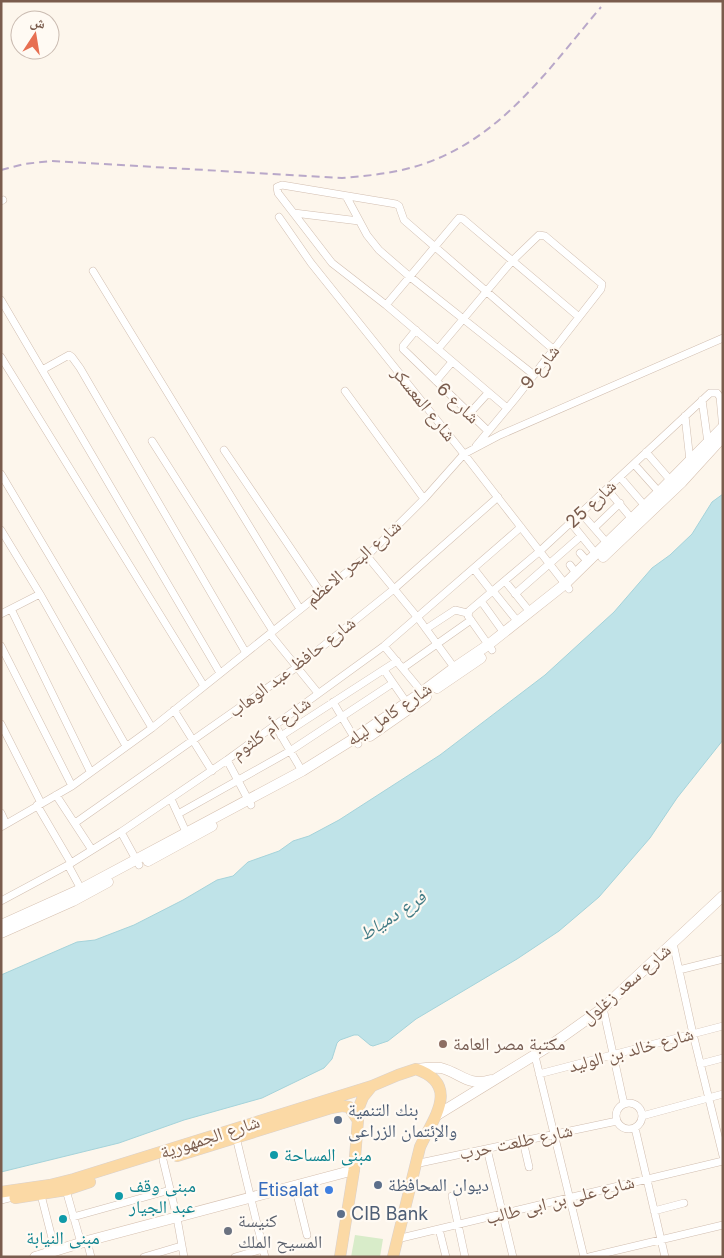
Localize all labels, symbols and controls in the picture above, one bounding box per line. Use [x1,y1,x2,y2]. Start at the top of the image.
north arrow [10,10,60,60]
text: ش [29,12,47,33]
street label: شارع 9 [516,340,564,394]
street label: شارع المعسكر [387,361,461,446]
street label: شارع 6 [432,378,484,428]
street label: شارع 25 [561,475,621,533]
street label: شارع البحر الاعظم [300,515,406,612]
street label: شارع حافظ عبد الوهاب [224,612,360,722]
street label: شارع كامل ليله [342,677,436,751]
street label: شارع أم كلثوم [227,692,316,765]
water label: فرع دمياط [354,885,432,946]
street label: شارع سعد زغلول [577,939,675,1029]
street label: شارع خالد بن الوليد [566,1023,696,1077]
place label: مكتبة مصر العامة [453,1033,565,1055]
marker: مكتبة مصر العامة [437,1038,449,1050]
place label: بنك التنمية والإئتمان الزراعى [348,1099,457,1142]
street label: شارع الجمهورية [157,1111,263,1163]
marker: بنك التنمية والإئتمان الزراعى [332,1114,344,1126]
street label: شارع طلعت حرب [457,1119,575,1165]
place label: مبنى المساحة [284,1144,372,1166]
marker: مبنى المساحة [268,1149,280,1161]
street label: شارع على بن ابى طالب [483,1171,637,1229]
place label: ديوان المحافظة [388,1174,489,1196]
place label: مبنى وقف عبد الجيار [128,1175,196,1218]
place label: Etisalat [258,1179,319,1200]
marker: ديوان المحافظة [372,1179,384,1191]
marker: Etisalat [323,1184,335,1196]
marker: مبنى وقف عبد الجيار [113,1190,125,1202]
place label: CIB Bank [351,1203,428,1224]
marker: CIB Bank [335,1208,347,1220]
place label: كنيسة المسيح الملك [238,1210,322,1254]
marker: مبنى النيابة [57,1213,69,1225]
marker: كنيسة المسيح الملك [222,1225,234,1237]
place label: مبنى النيابة [26,1227,100,1249]

